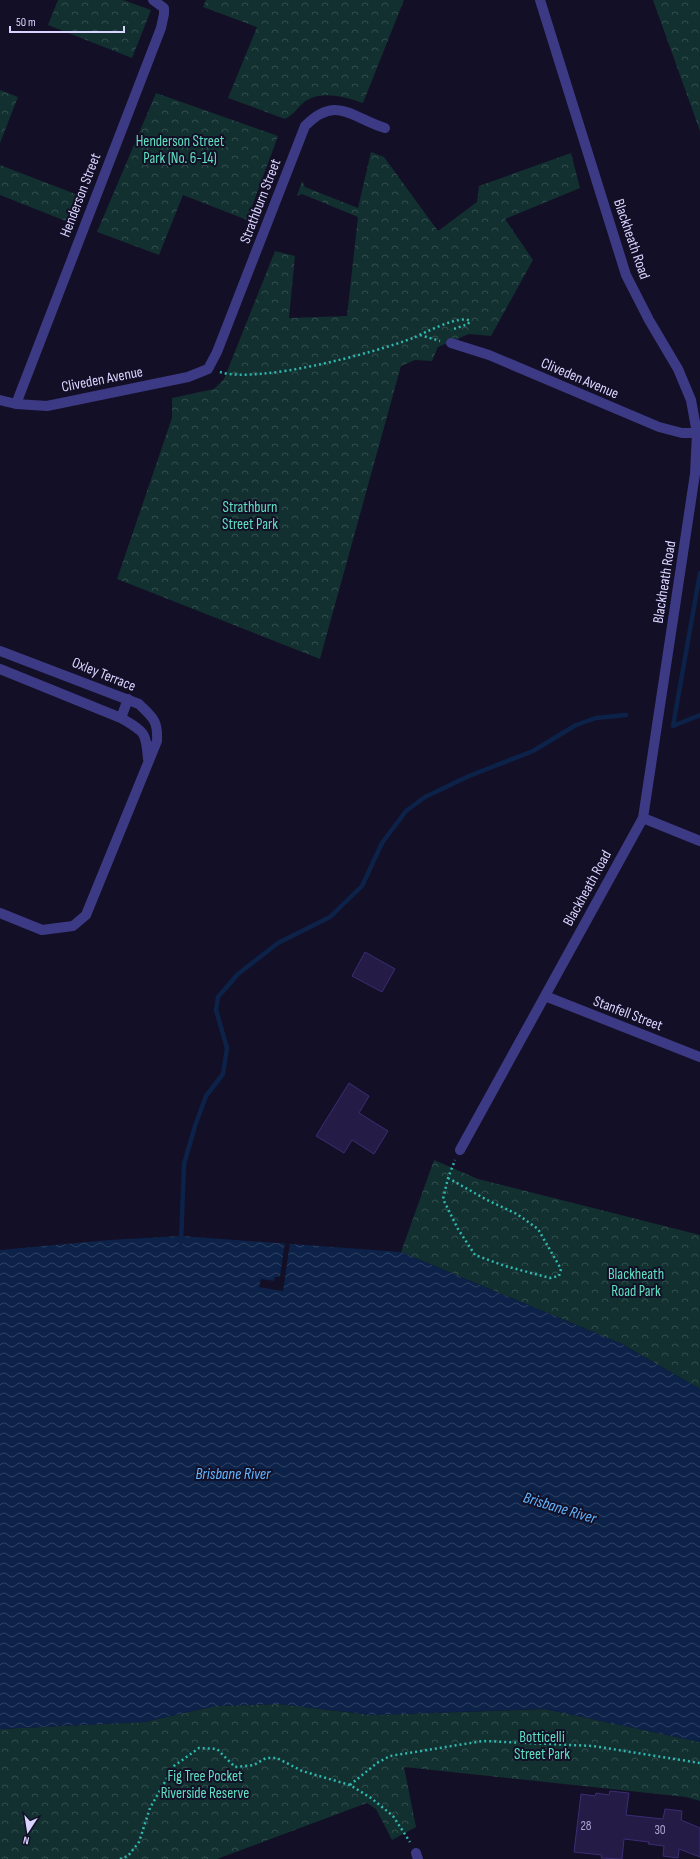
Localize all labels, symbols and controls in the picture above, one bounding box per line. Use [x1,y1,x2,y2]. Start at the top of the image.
scale bar [10,8,124,34]
text: 50 m [16,15,36,30]
park label: Henderson Street Park (No. 6-14) [136,132,225,168]
street label: Henderson Street [56,150,105,240]
street label: Strathburn Street [236,156,285,246]
street label: Blackheath Road [609,197,654,282]
street label: Cliveden Avenue [538,354,622,403]
street label: Cliveden Avenue [60,362,144,397]
park label: Strathburn Street Park [222,498,278,534]
street label: Blackheath Road [649,539,680,625]
street label: Oxley Terrace [69,653,139,696]
street label: Blackheath Road [559,847,616,929]
street label: Stanfell Street [590,992,666,1036]
park label: Blackheath Road Park [608,1265,664,1301]
water label: Brisbane River [195,1465,271,1484]
water label: Brisbane River [521,1488,599,1529]
park label: Botticelli Street Park [514,1728,570,1764]
park label: Fig Tree Pocket Riverside Reserve [161,1767,249,1803]
north arrow [8,1811,48,1851]
house number: 28 [580,1818,592,1834]
house number: 30 [654,1822,666,1838]
text: N [22,1833,30,1847]

